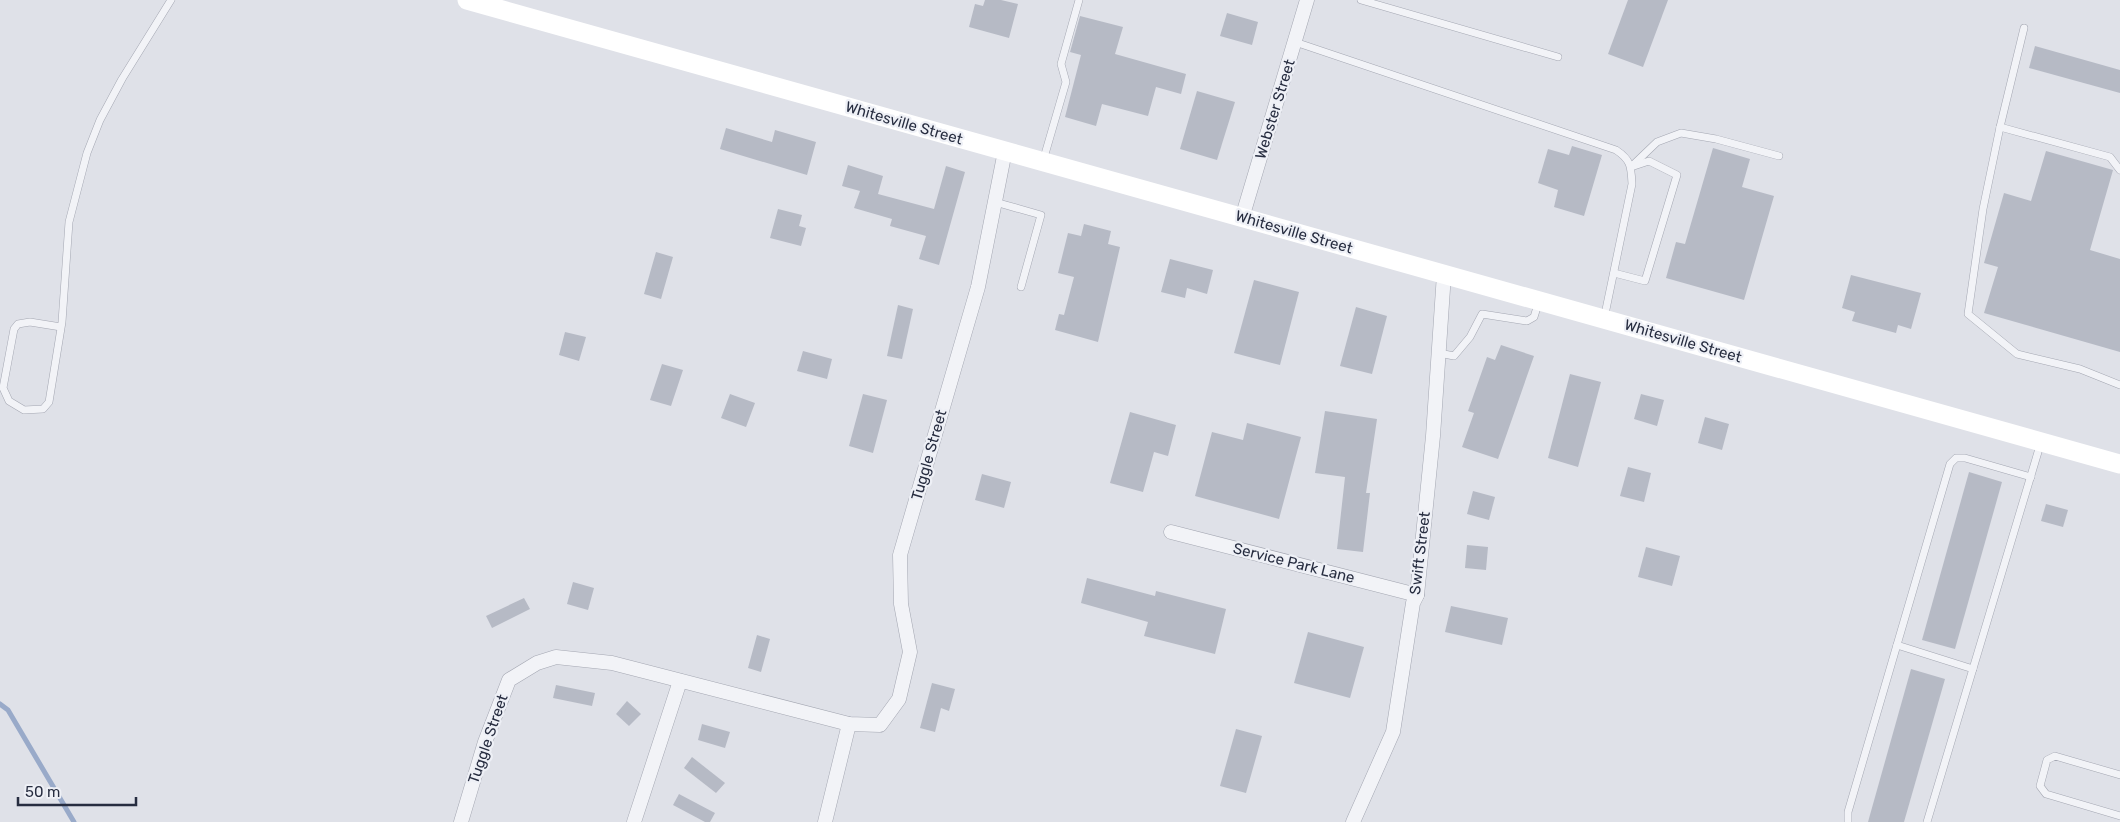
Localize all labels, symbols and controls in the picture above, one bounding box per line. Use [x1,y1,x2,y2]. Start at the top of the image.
street label: Webster Street [1251,57,1299,161]
street label: Whitesville Street [843,98,965,148]
street label: Whitesville Street [1233,207,1355,257]
street label: Whitesville Street [1622,316,1744,366]
street label: Tuggle Street [907,407,951,502]
street label: Swift Street [1406,510,1434,596]
street label: Service Park Lane [1231,539,1357,587]
street label: Tuggle Street [464,692,512,786]
scale bar [18,774,135,806]
text: 50 m [25,783,60,801]

